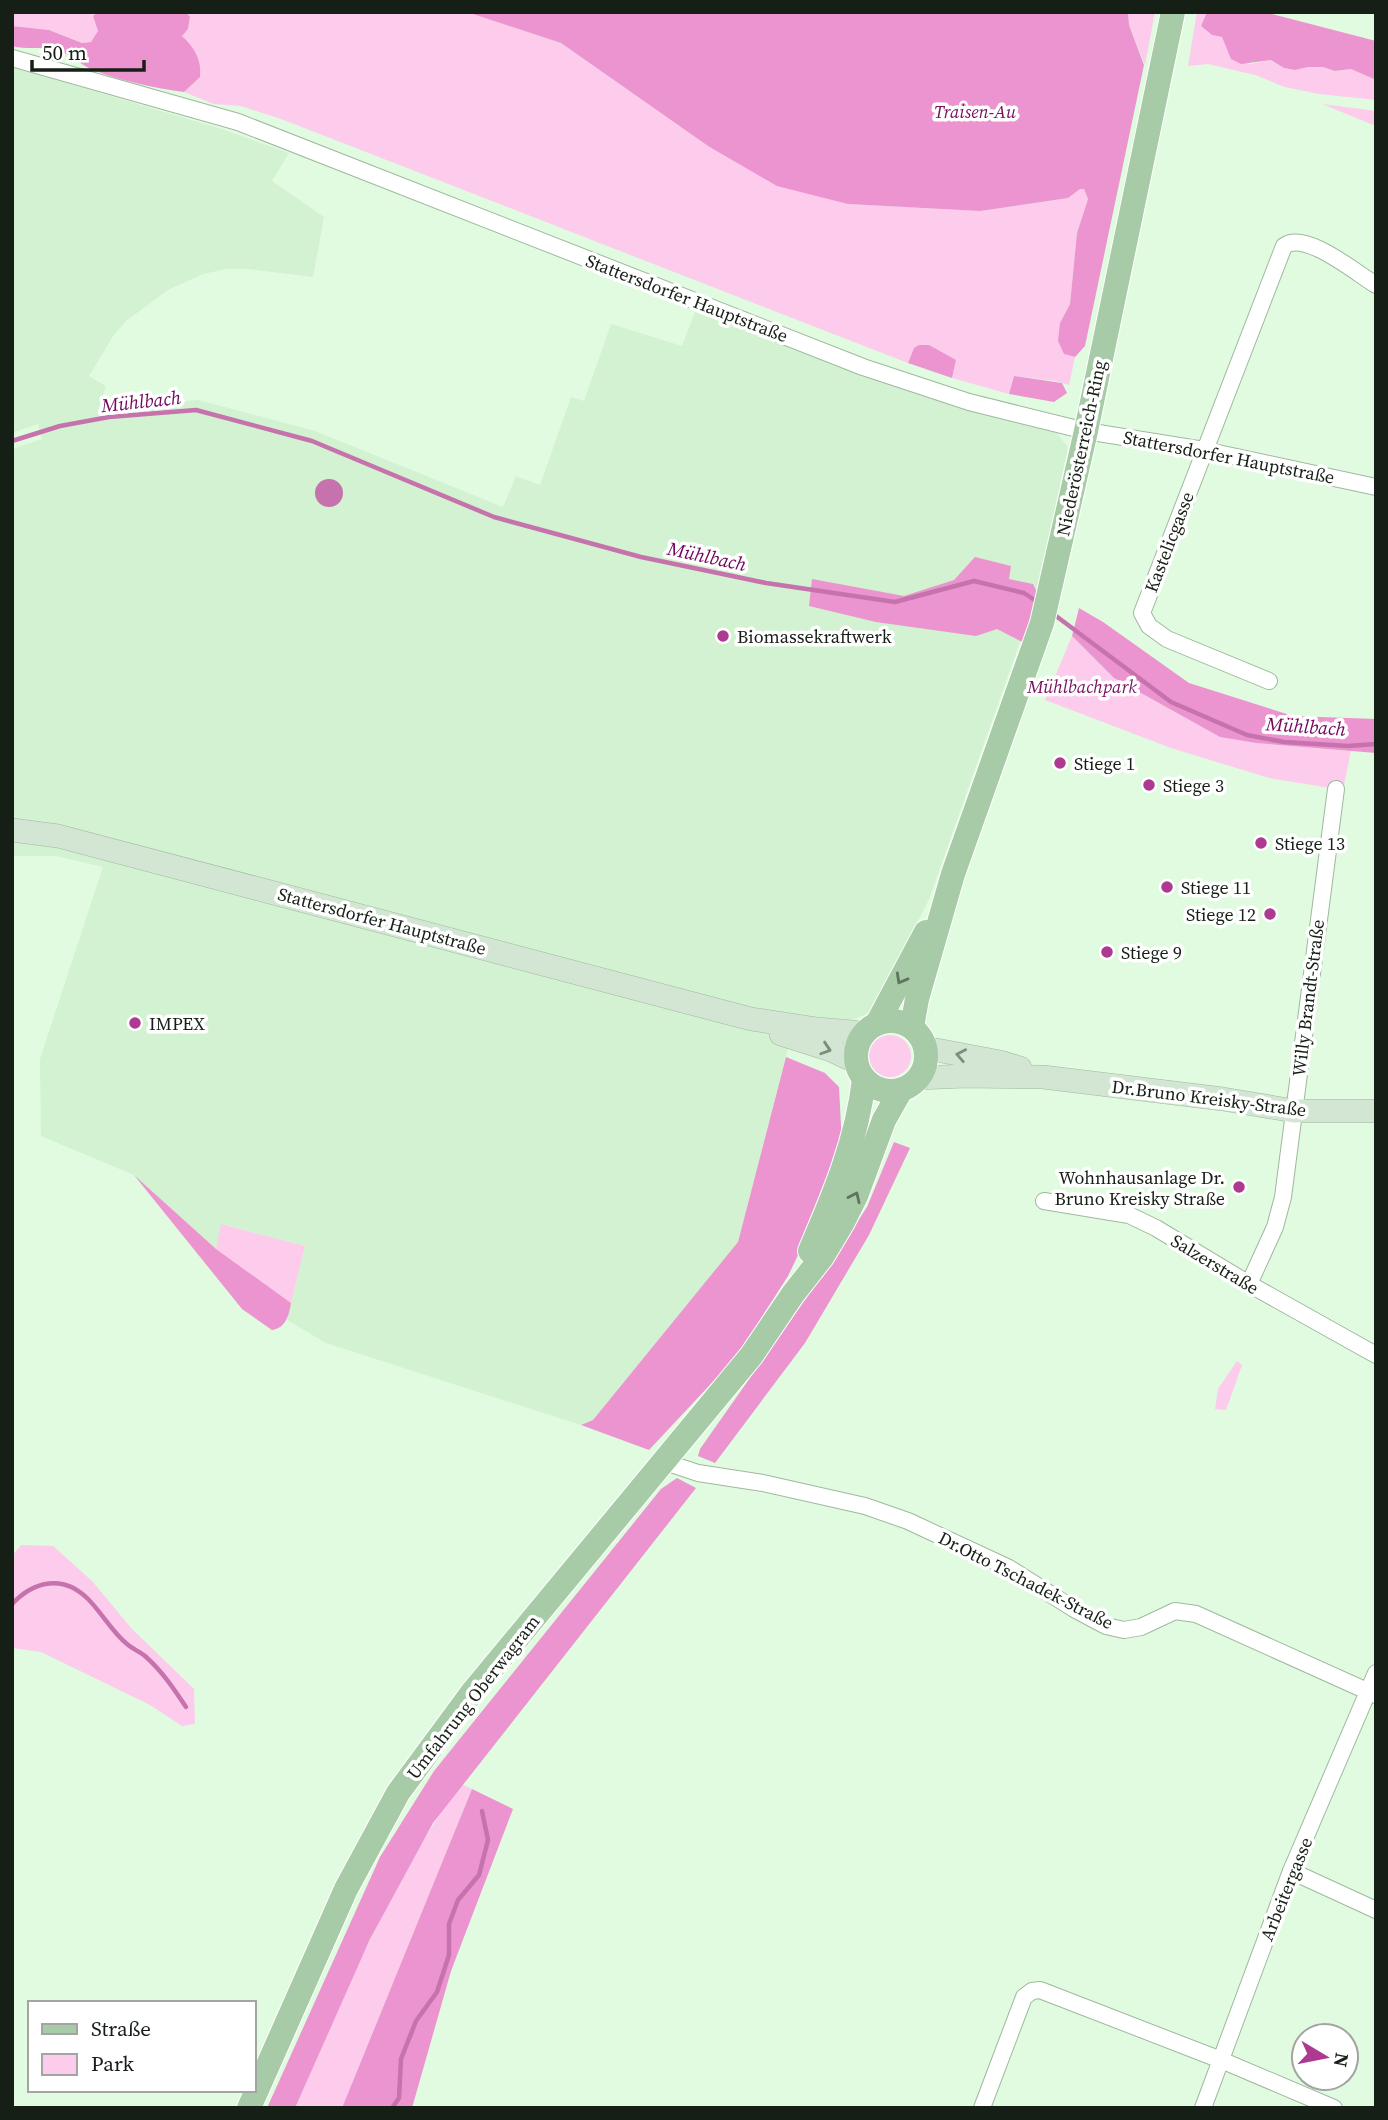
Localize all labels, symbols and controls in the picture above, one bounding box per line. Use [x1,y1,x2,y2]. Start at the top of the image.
scale bar [32,28,144,72]
text: 50 m [42,38,87,67]
park label: Traisen-Au [934,99,1017,124]
street label: Stattersdorfer Hauptstraße [582,248,792,348]
street label: Niederösterreich-Ring [1050,358,1112,538]
water label: Mühlbach [99,384,183,418]
street label: Stattersdorfer Hauptstraße [1121,424,1337,490]
street label: Kastelicgasse [1138,488,1200,596]
water label: Mühlbach [664,535,749,577]
place label: Biomassekraftwerk [737,624,892,649]
marker: Biomassekraftwerk [715,628,731,644]
park label: Mühlbachpark [1026,674,1137,699]
water label: Mühlbach [1264,710,1347,742]
place label: Stiege 1 [1074,751,1135,776]
marker: Stiege 1 [1052,755,1068,771]
place label: Stiege 3 [1163,773,1224,798]
marker: Stiege 3 [1141,777,1157,793]
place label: Stiege 13 [1275,831,1345,856]
marker: Stiege 13 [1253,835,1269,851]
place label: Stiege 11 [1181,875,1251,900]
marker: Stiege 11 [1159,879,1175,895]
street label: Stattersdorfer Hauptstraße [275,881,489,961]
place label: Stiege 12 [1186,902,1256,927]
marker: Stiege 12 [1262,906,1278,922]
street label: Willy Brandt-Straße [1286,918,1330,1078]
place label: Stiege 9 [1121,940,1182,965]
marker: Stiege 9 [1099,944,1115,960]
one-way arrow [896,972,910,984]
place label: IMPEX [149,1011,205,1036]
marker: IMPEX [127,1015,143,1031]
one-way arrow [819,1041,832,1055]
one-way arrow [955,1049,967,1064]
street label: Dr.Bruno Kreisky-Straße [1110,1074,1308,1122]
place label: Wohnhausanlage Dr. Bruno Kreisky Straße [1054,1165,1225,1211]
marker: Wohnhausanlage Dr. Bruno Kreisky Straße [1231,1179,1247,1195]
one-way arrow [847,1192,861,1204]
street label: Salzerstraße [1166,1228,1264,1300]
street label: Dr.Otto Tschadek-Straße [934,1525,1118,1635]
street label: Umfahrung Oberwagram [401,1610,545,1784]
street label: Arbeitergasse [1254,1833,1318,1945]
legend [28,2001,256,2092]
text: Straße [91,2014,151,2043]
north arrow [1290,2022,1360,2092]
text: Park [91,2049,135,2078]
text: N [1328,2051,1356,2069]

